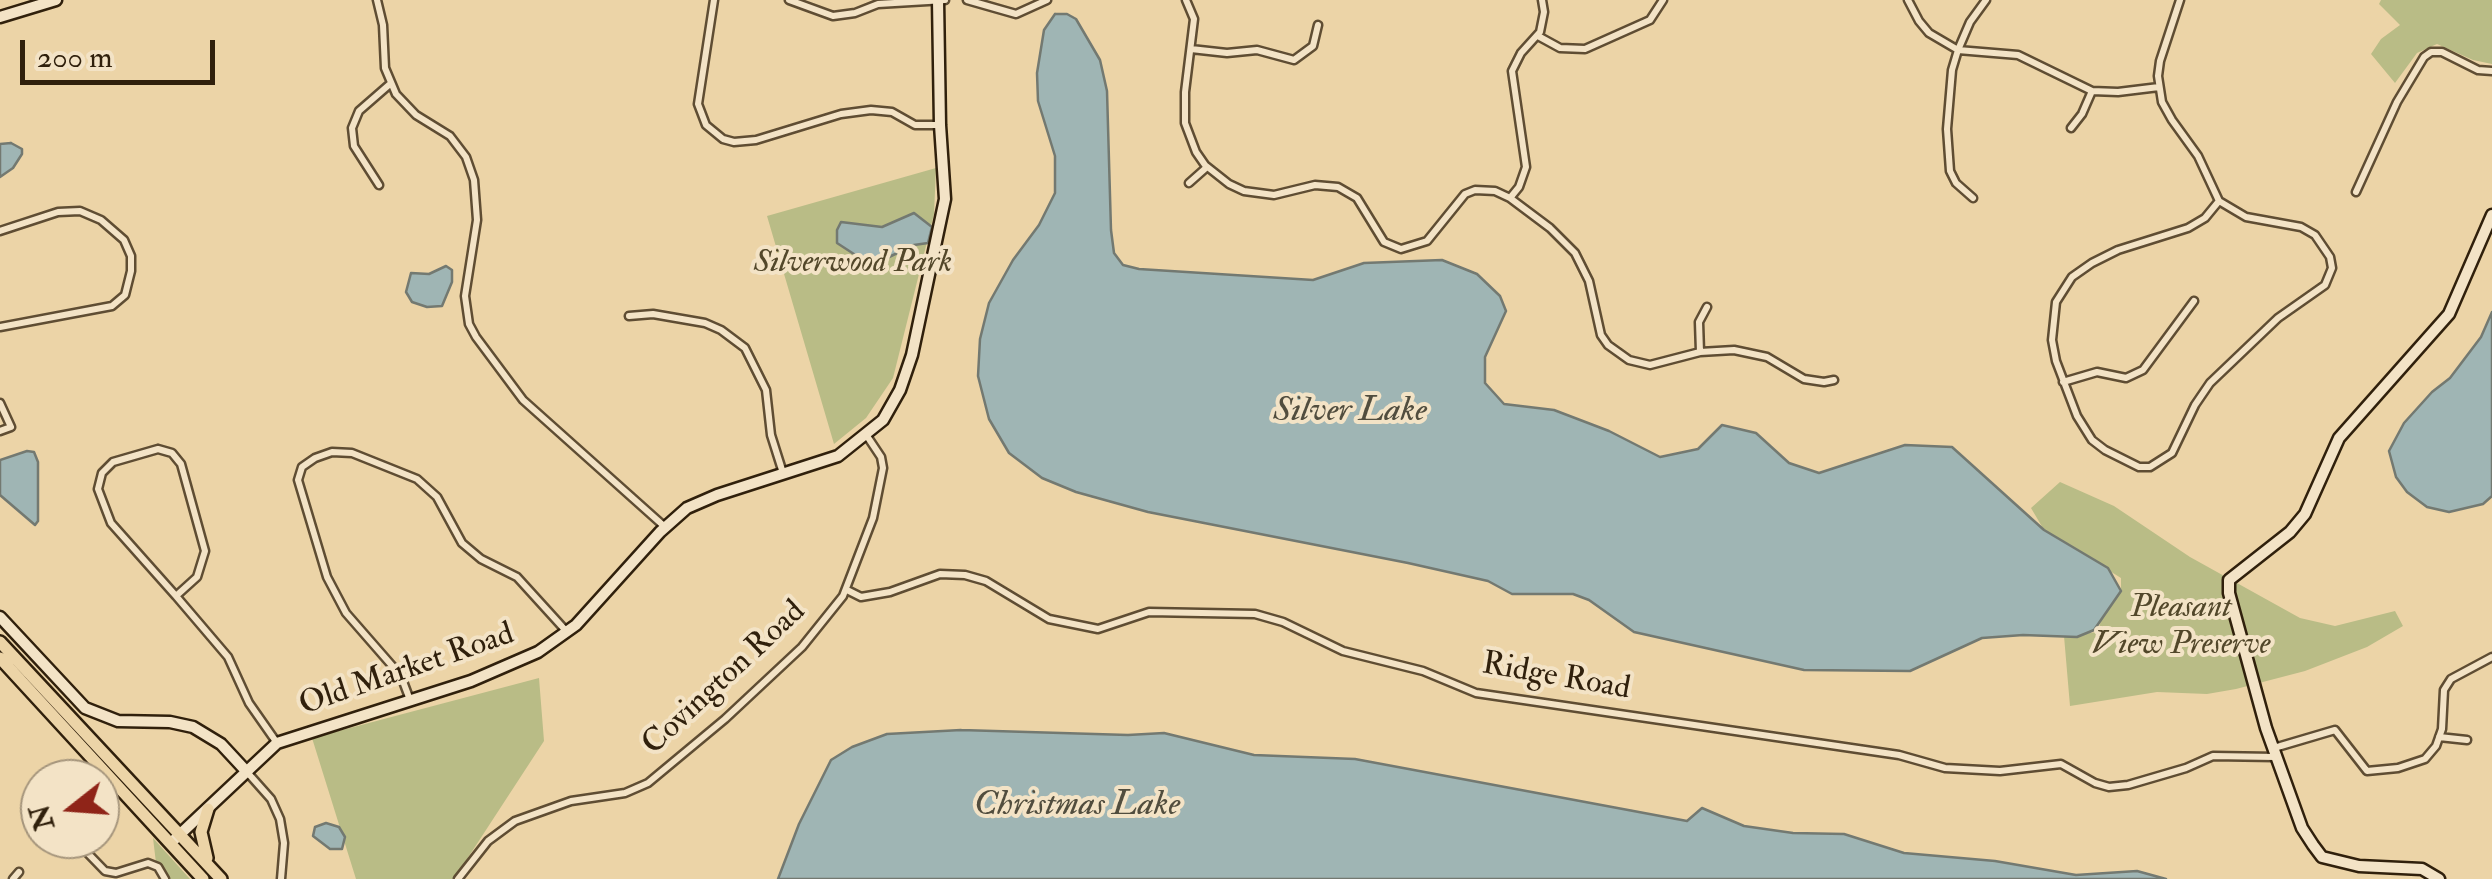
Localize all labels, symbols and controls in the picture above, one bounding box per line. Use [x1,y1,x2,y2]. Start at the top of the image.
scale bar [25,20,220,82]
text: 200 m [37,39,113,76]
park label: Silverwood Park [754,245,952,283]
water label: Silver Lake [1273,391,1427,433]
park label: Pleasant View Preserve [2092,590,2270,665]
street label: Covington Road [636,594,814,764]
street label: Old Market Road [295,616,519,726]
street label: Ridge Road [1479,646,1633,710]
north arrow [20,759,120,859]
water label: Christmas Lake [974,785,1180,827]
text: N [22,800,63,834]

